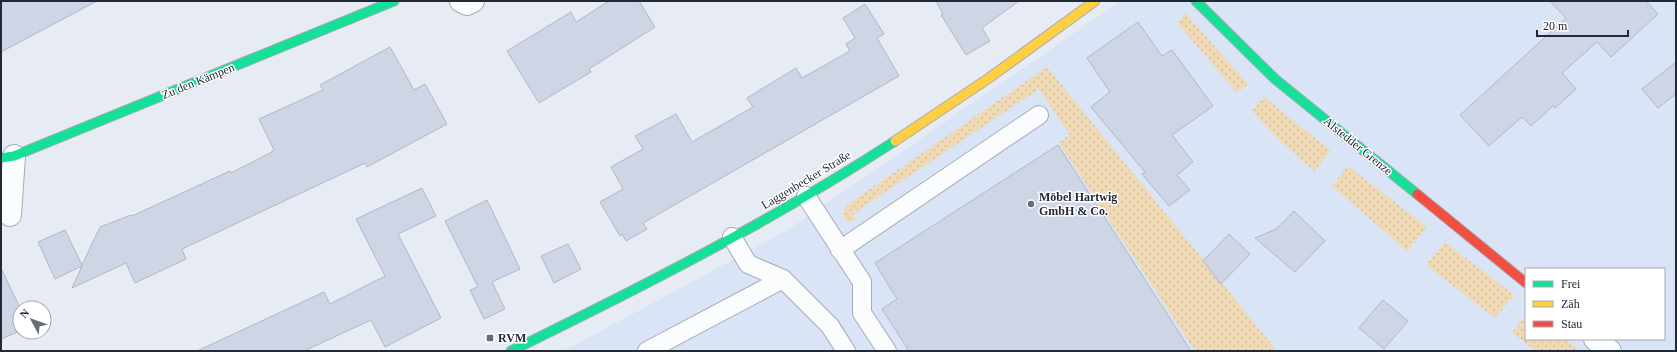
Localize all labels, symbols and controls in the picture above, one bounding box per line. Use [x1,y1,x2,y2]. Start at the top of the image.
scale bar [1537,12,1628,38]
text: 20 m [1543,19,1568,33]
street label: Zu den Kämpen [160,60,236,102]
street label: Alstedder Grenze [1321,114,1395,178]
street label: Laggenbecker Straße [759,148,853,212]
place label: Möbel Hartwig GmbH & Co. [1039,190,1117,218]
marker: Möbel Hartwig GmbH & Co. [1026,199,1036,209]
legend [1525,268,1665,340]
text: Frei [1561,277,1581,291]
text: Zäh [1561,297,1580,311]
north arrow [12,300,52,340]
text: N [17,306,32,320]
text: Stau [1561,317,1582,331]
place label: RVM [498,331,526,345]
marker: RVM [485,333,495,343]

